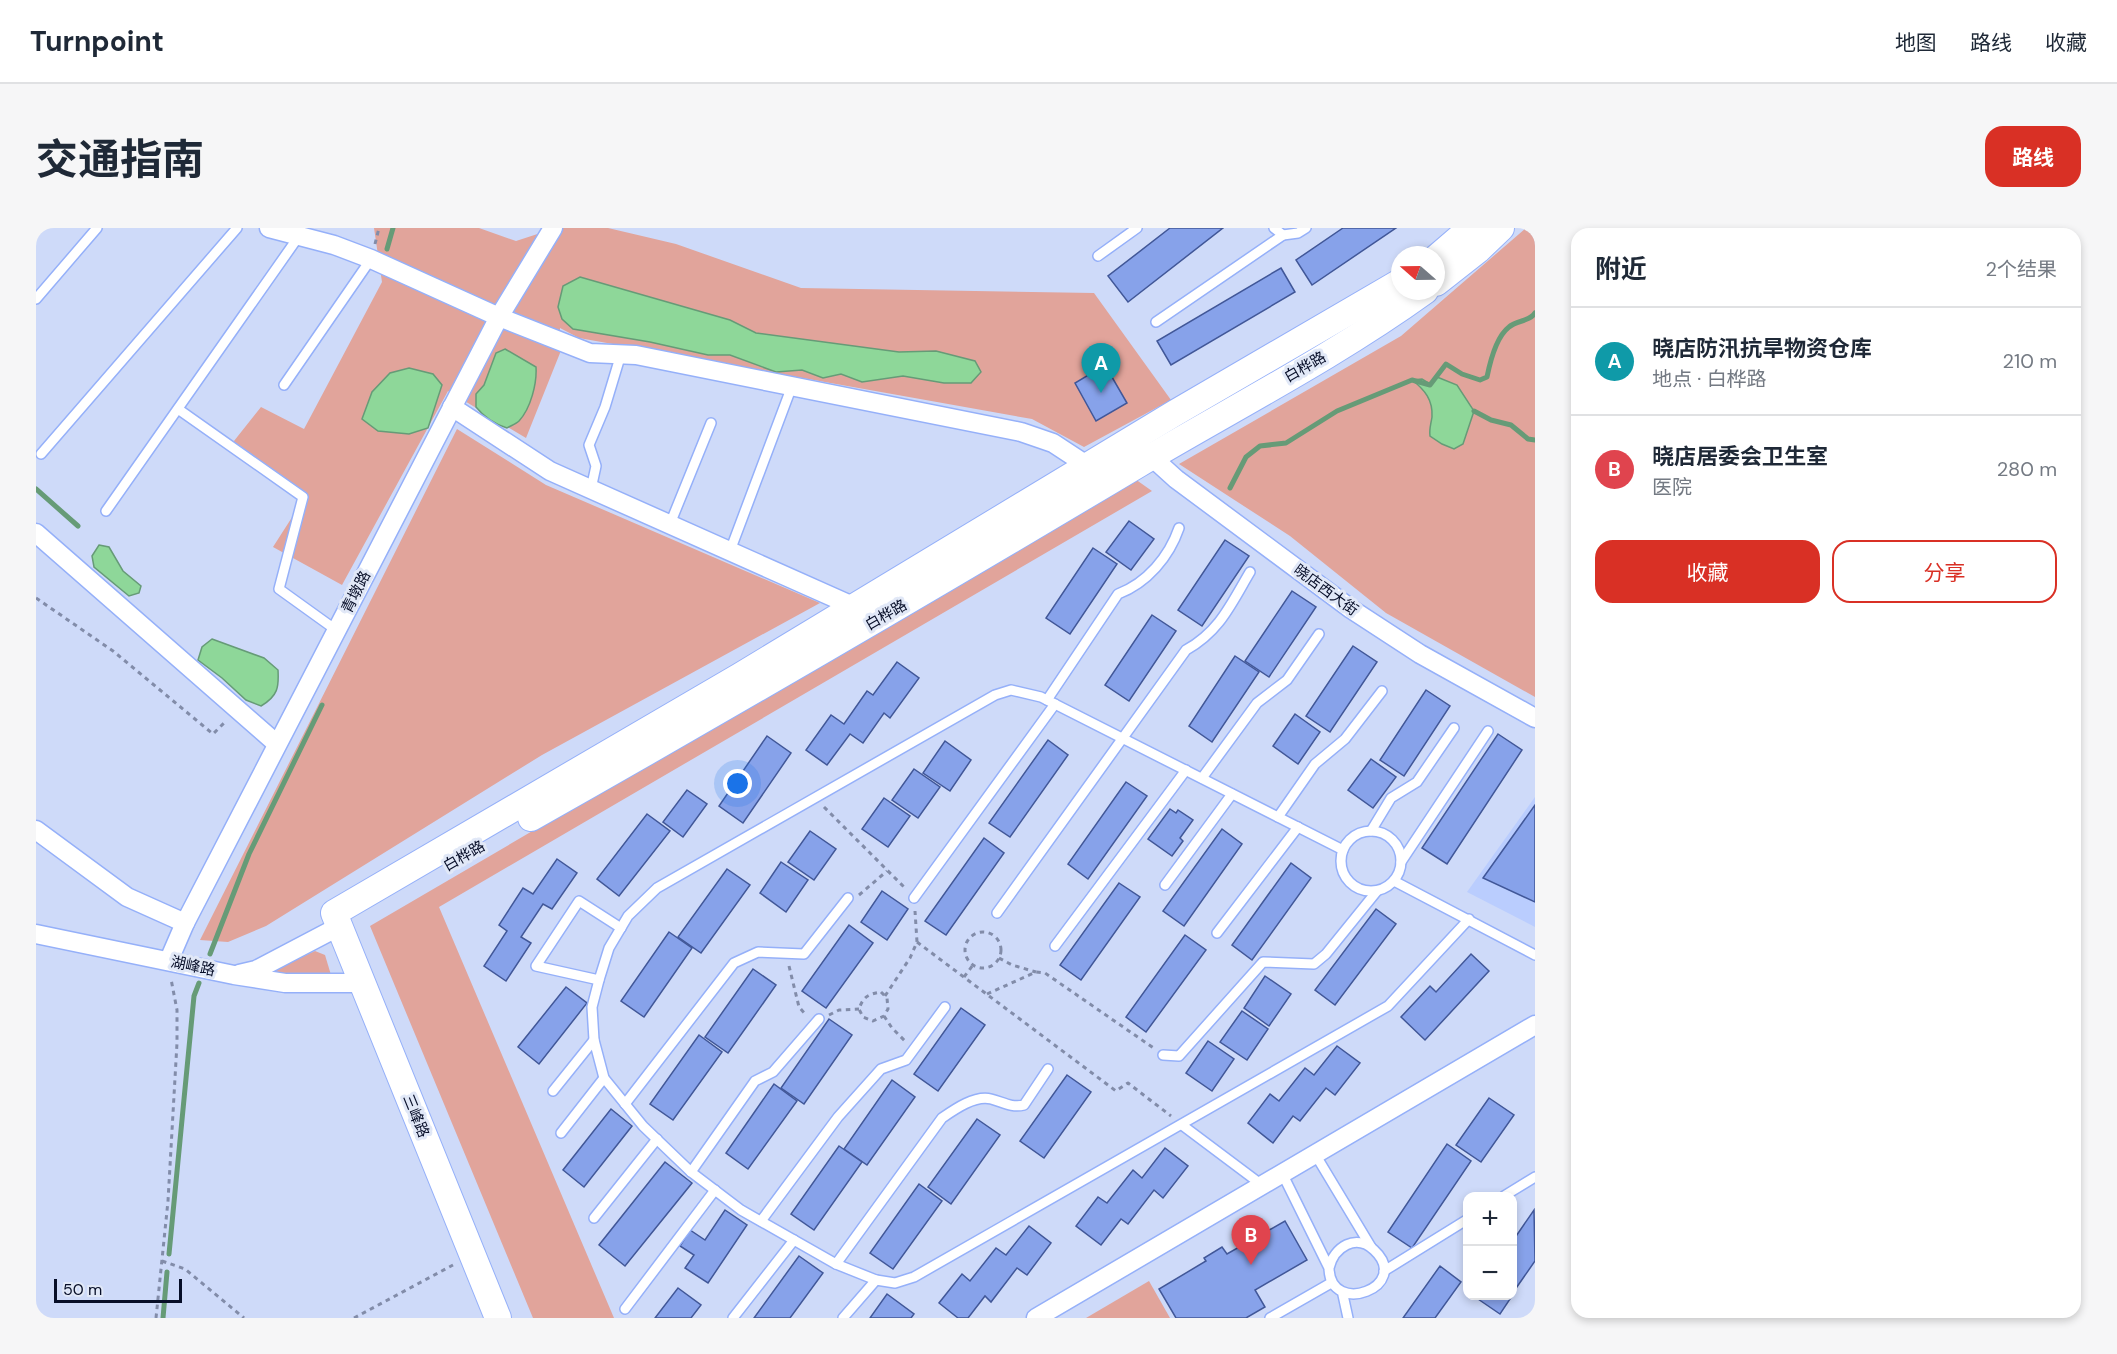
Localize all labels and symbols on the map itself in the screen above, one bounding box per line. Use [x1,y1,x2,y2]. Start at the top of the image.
north arrow [1391,246,1445,300]
pin: A [1082,344,1120,393]
street label: 白桦路 [1281,347,1329,387]
street label: 晓店西大街 [1290,560,1362,620]
street label: 青墩路 [337,567,375,617]
street label: 白桦路 [862,595,910,635]
your location [723,769,752,798]
street label: 白桦路 [440,836,488,876]
street label: 湖峰路 [169,952,217,980]
street label: 三峰路 [398,1091,434,1141]
pin: B [1232,1216,1270,1265]
scale bar [54,1276,182,1304]

